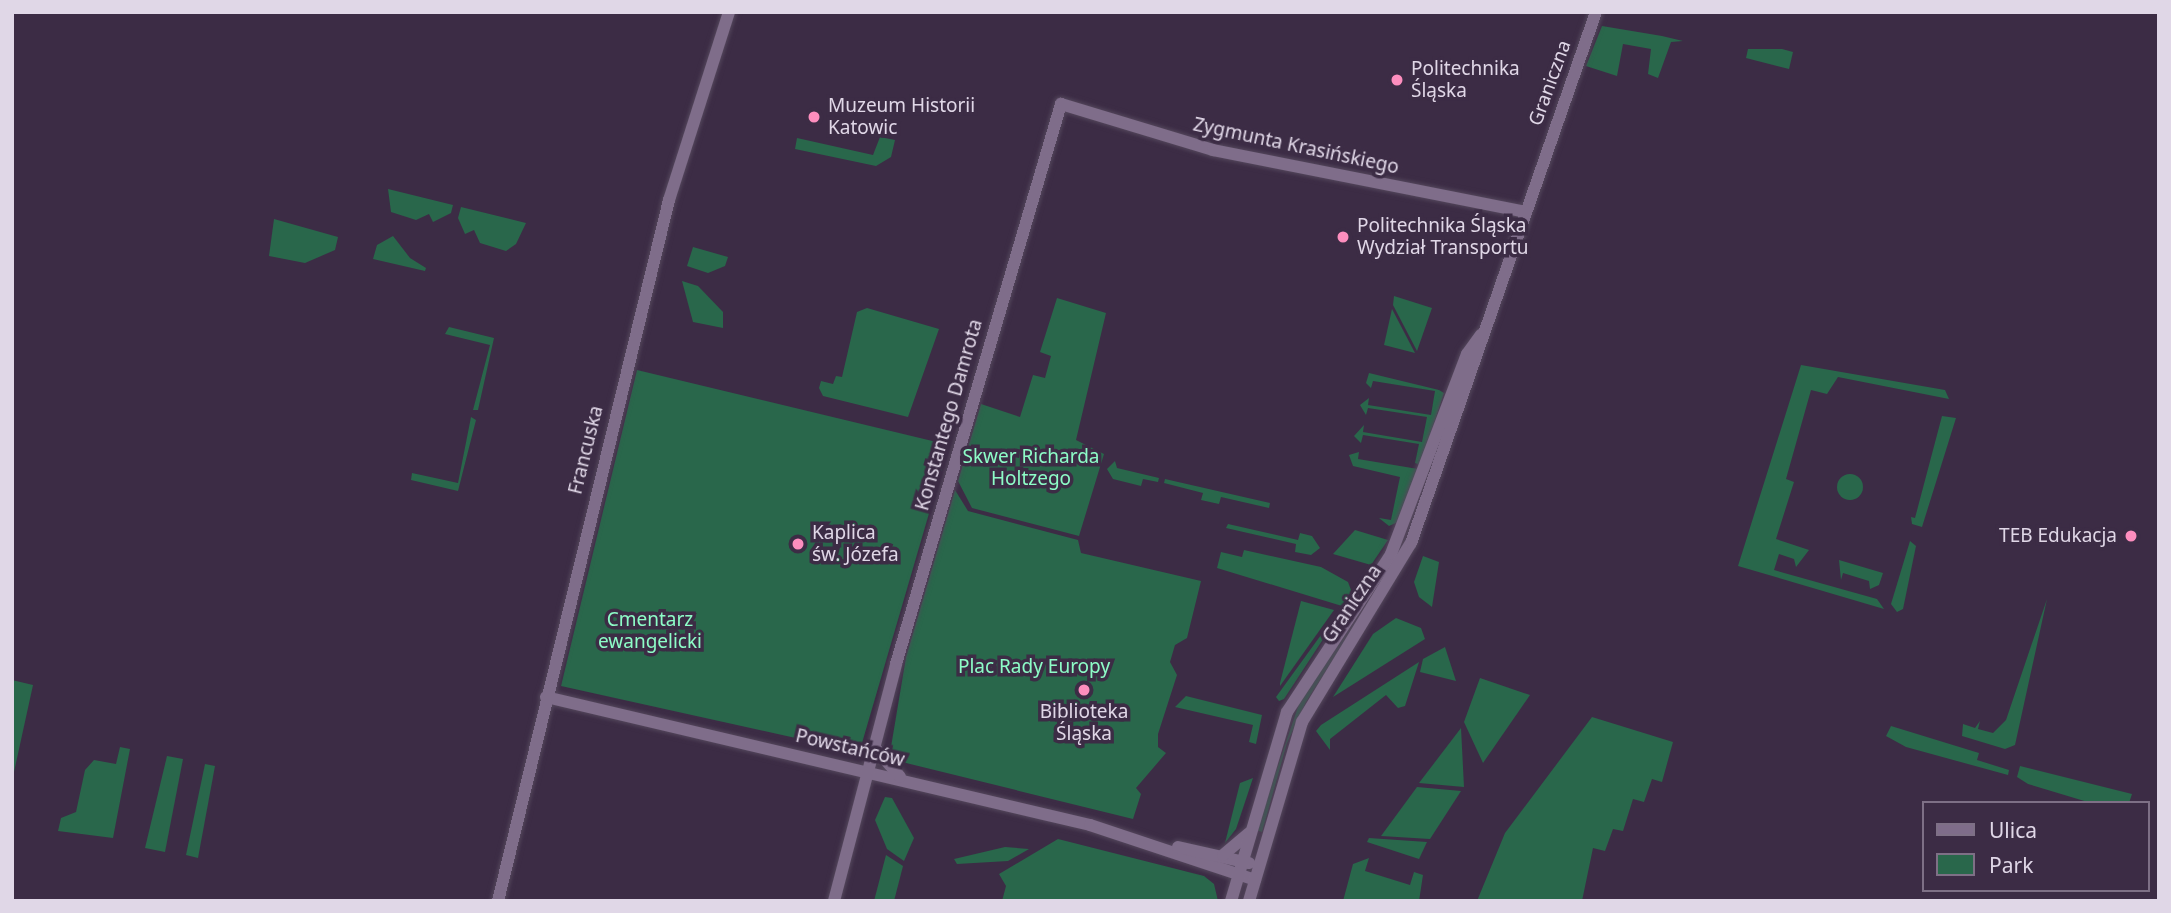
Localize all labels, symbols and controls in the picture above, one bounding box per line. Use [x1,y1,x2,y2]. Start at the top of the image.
street label: Graniczna [1524,37,1576,129]
place label: Politechnika Śląska [1411,58,1520,102]
marker: Politechnika Śląska [1389,72,1405,88]
place label: Muzeum Historii Katowic [828,95,975,139]
marker: Muzeum Historii Katowic [806,109,822,125]
street label: Zygmunta Krasińskiego [1191,113,1401,179]
place label: Politechnika Śląska Wydział Transportu [1357,215,1529,259]
marker: Politechnika Śląska Wydział Transportu [1335,229,1351,245]
street label: Konstantego Damrota [911,317,987,513]
street label: Francuska [564,403,608,497]
park label: Skwer Richarda Holtzego [962,446,1100,490]
place label: Kaplica św. Józefa [812,522,899,566]
place label: TEB Edukacja [1999,525,2117,547]
marker: TEB Edukacja [2123,528,2139,544]
marker: Kaplica św. Józefa [790,536,806,552]
street label: Graniczna [1318,561,1386,647]
park label: Cmentarz ewangelicki [598,609,702,653]
park label: Plac Rady Europy [958,656,1110,678]
marker: Biblioteka Śląska [1076,682,1092,698]
place label: Biblioteka Śląska [1040,701,1128,745]
street label: Powstańców [793,724,907,772]
legend [1923,801,2150,892]
text: Ulica [1989,816,2037,844]
text: Park [1989,851,2033,879]

